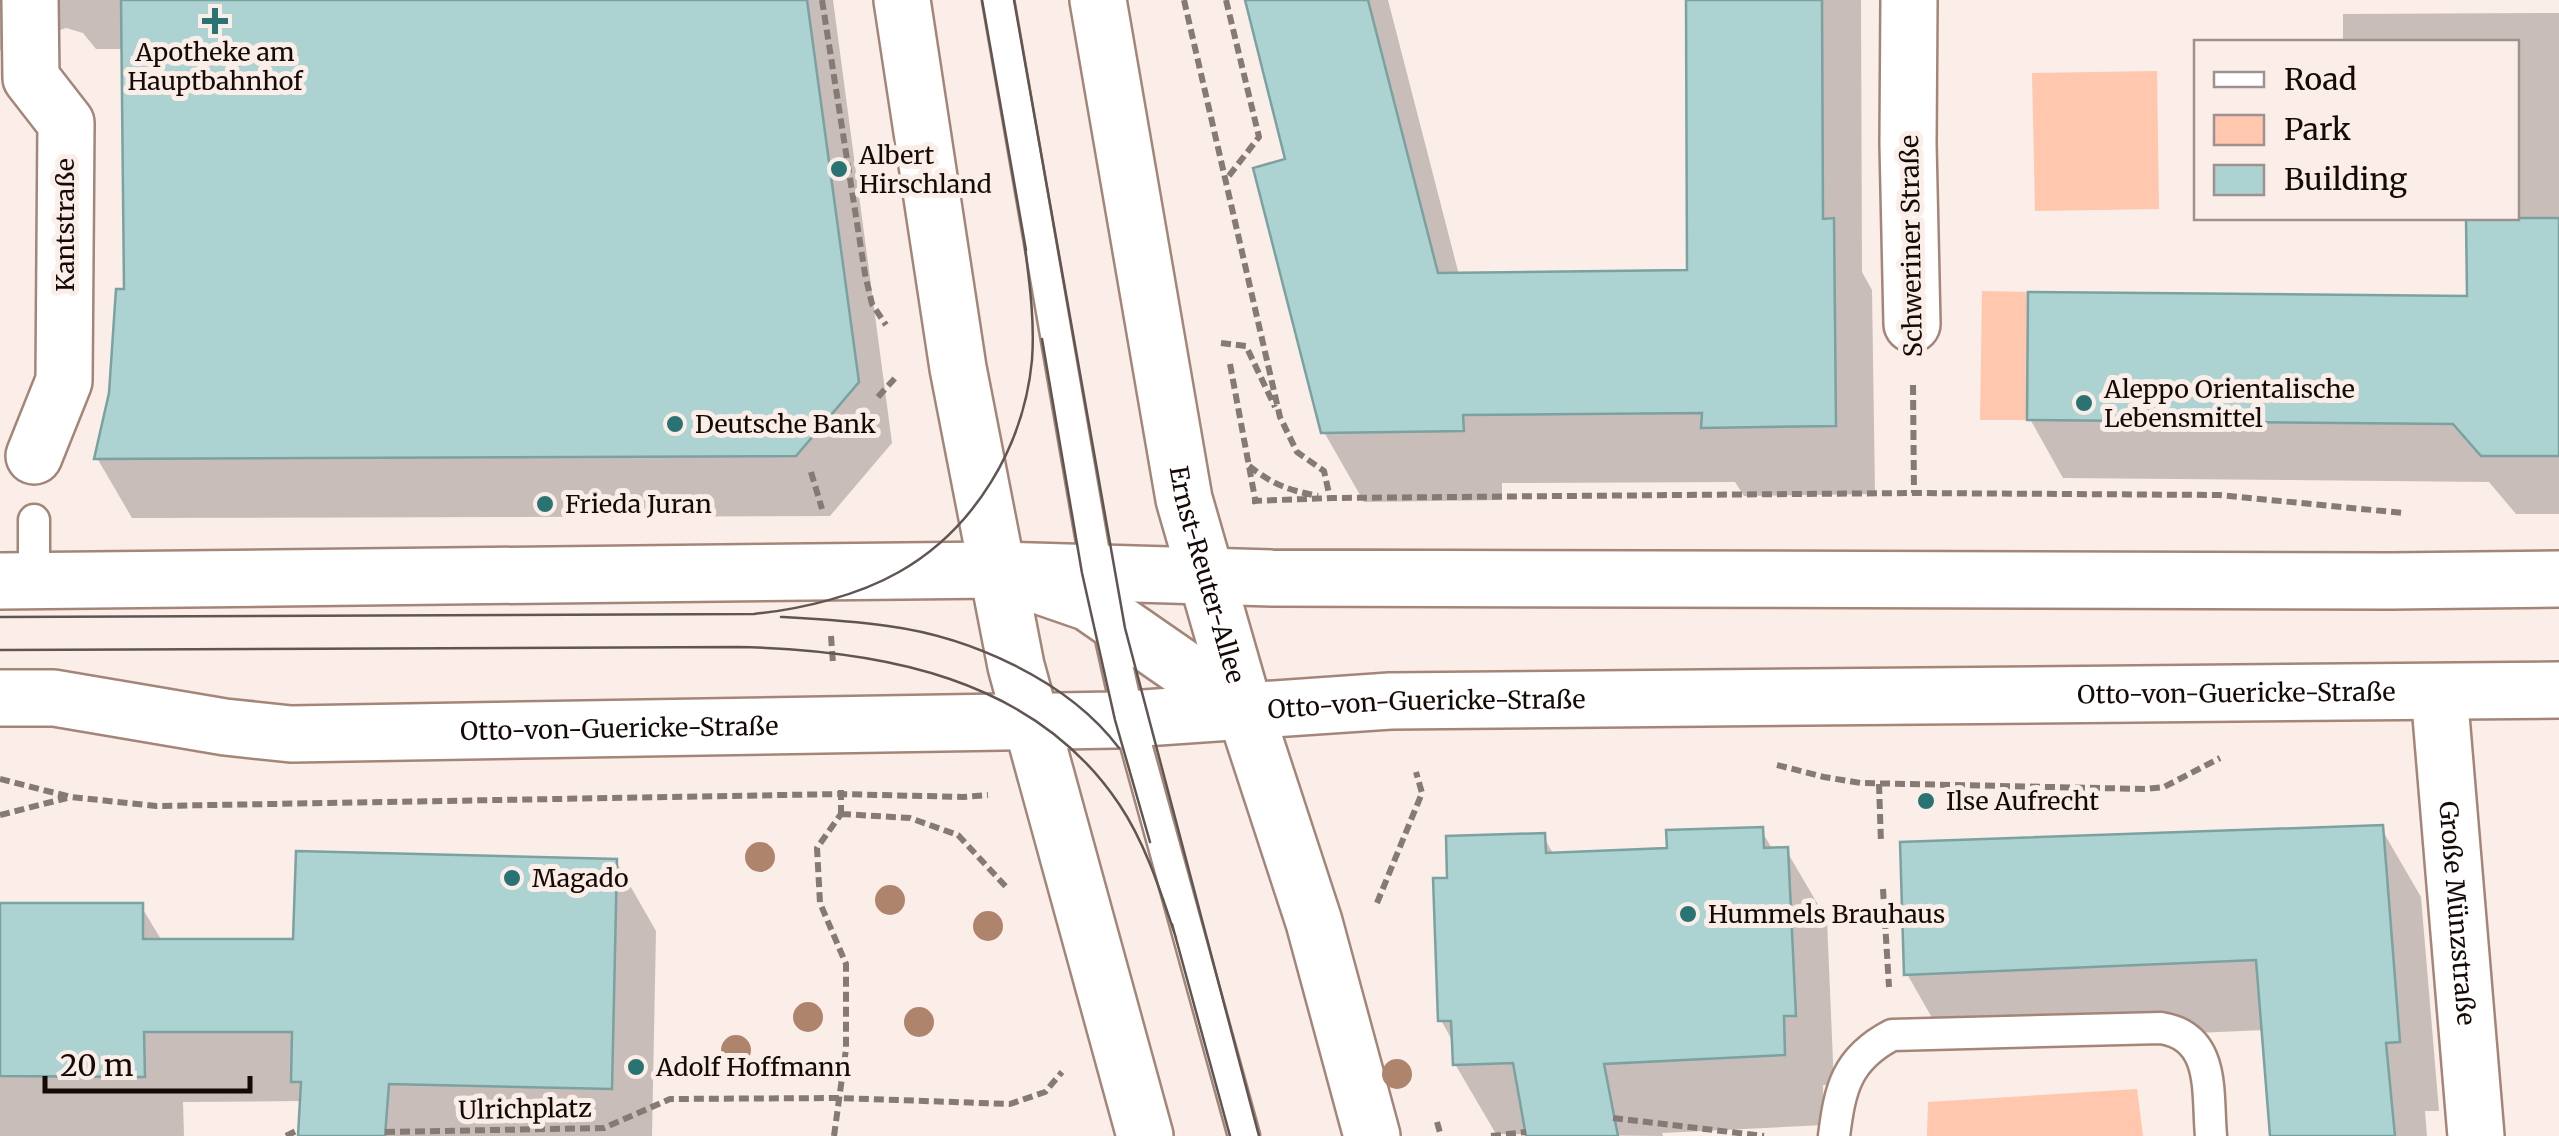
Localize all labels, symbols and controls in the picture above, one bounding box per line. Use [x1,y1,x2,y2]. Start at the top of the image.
marker: Apotheke am Hauptbahnhof [204,10,226,32]
place label: Apotheke am Hauptbahnhof [127,36,304,97]
legend [2194,40,2519,220]
text: Road [2284,60,2357,98]
text: Park [2284,110,2351,148]
street label: Schweriner Straße [1893,135,1929,357]
place label: Albert Hirschland [858,139,992,200]
street label: Kantstraße [49,158,81,292]
marker: Albert Hirschland [828,158,850,180]
text: Building [2284,160,2407,198]
place label: Aleppo Orientalische Lebensmittel [2103,373,2355,434]
marker: Aleppo Orientalische Lebensmittel [2073,392,2095,414]
place label: Deutsche Bank [695,408,876,440]
marker: Deutsche Bank [664,413,686,435]
street label: Ernst-Reuter-Allee [1163,463,1252,687]
place label: Frieda Juran [565,488,712,520]
marker: Frieda Juran [534,493,556,515]
street label: Otto-von-Guericke-Straße [2077,676,2396,711]
street label: Otto-von-Guericke-Straße [1266,683,1586,725]
street label: Otto-von-Guericke-Straße [460,710,779,747]
place label: Ilse Aufrecht [1946,785,2099,817]
marker: Ilse Aufrecht [1915,790,1937,812]
street label: Große Münzstraße [2432,800,2483,1027]
place label: Magado [532,862,629,894]
marker: Magado [501,867,523,889]
place label: Hummels Brauhaus [1708,898,1945,930]
marker: Hummels Brauhaus [1677,903,1699,925]
scale bar [45,1031,250,1093]
text: 20 m [60,1046,134,1084]
place label: Adolf Hoffmann [655,1051,851,1083]
marker: Adolf Hoffmann [625,1056,647,1078]
street label: Ulrichplatz [458,1092,592,1126]

